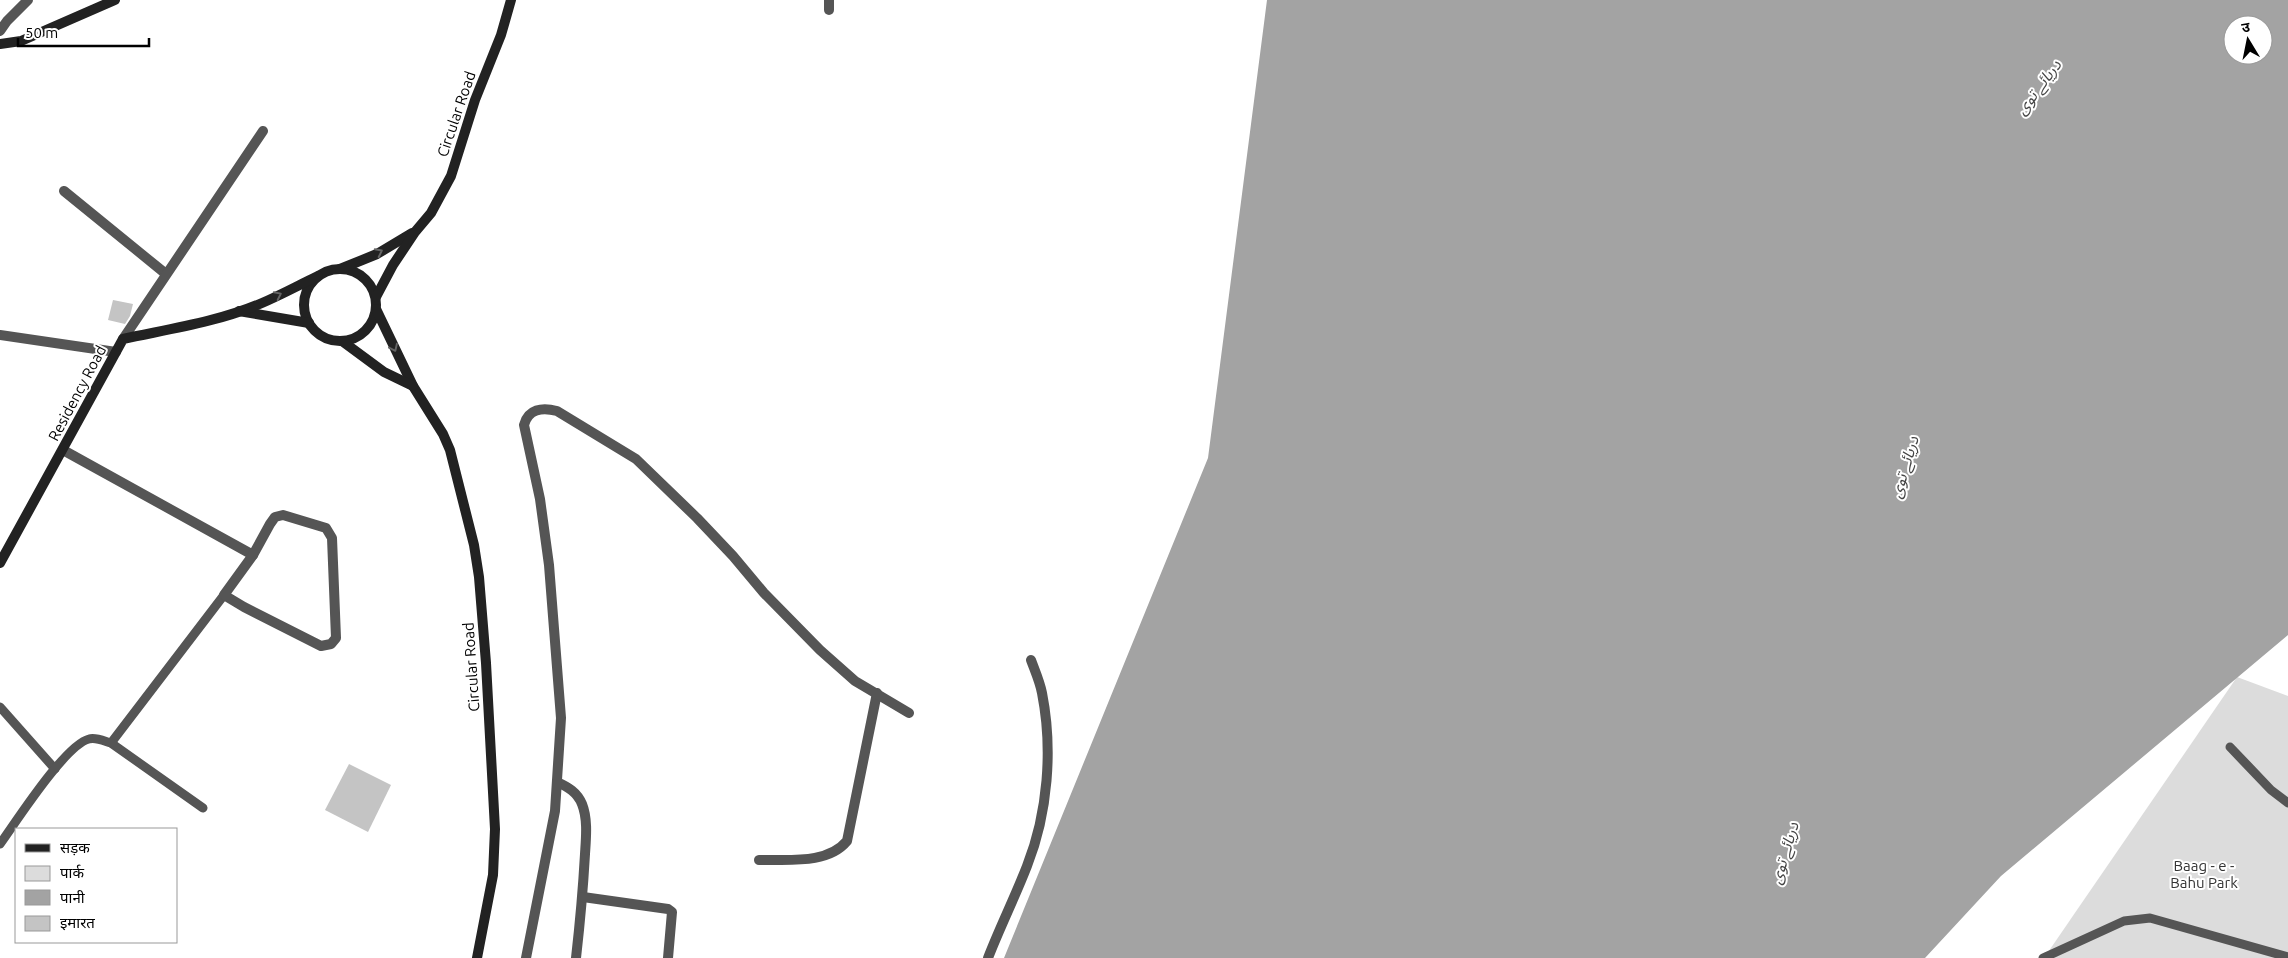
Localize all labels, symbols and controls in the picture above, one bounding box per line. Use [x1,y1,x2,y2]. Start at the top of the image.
scale bar [18,15,149,47]
north arrow [2223,15,2273,65]
text: उ [2240,18,2252,36]
text: 50 m [25,24,58,41]
water label: دریائے توی [2012,56,2066,119]
street label: Circular Road [433,69,479,159]
one-way arrow [374,248,383,258]
one-way arrow [273,291,282,301]
street label: Residency Road [45,342,109,444]
one-way arrow [388,343,398,352]
water label: دریائے توی [1886,434,1924,501]
street label: Circular Road [459,622,483,712]
water label: دریائے توی [1766,820,1804,887]
legend [15,828,178,943]
text: सड़क [60,839,90,856]
park label: Baag - e - Bahu Park [2170,857,2238,891]
text: पार्क [60,864,84,881]
text: पानी [60,889,86,906]
text: इमारत [60,914,95,931]

